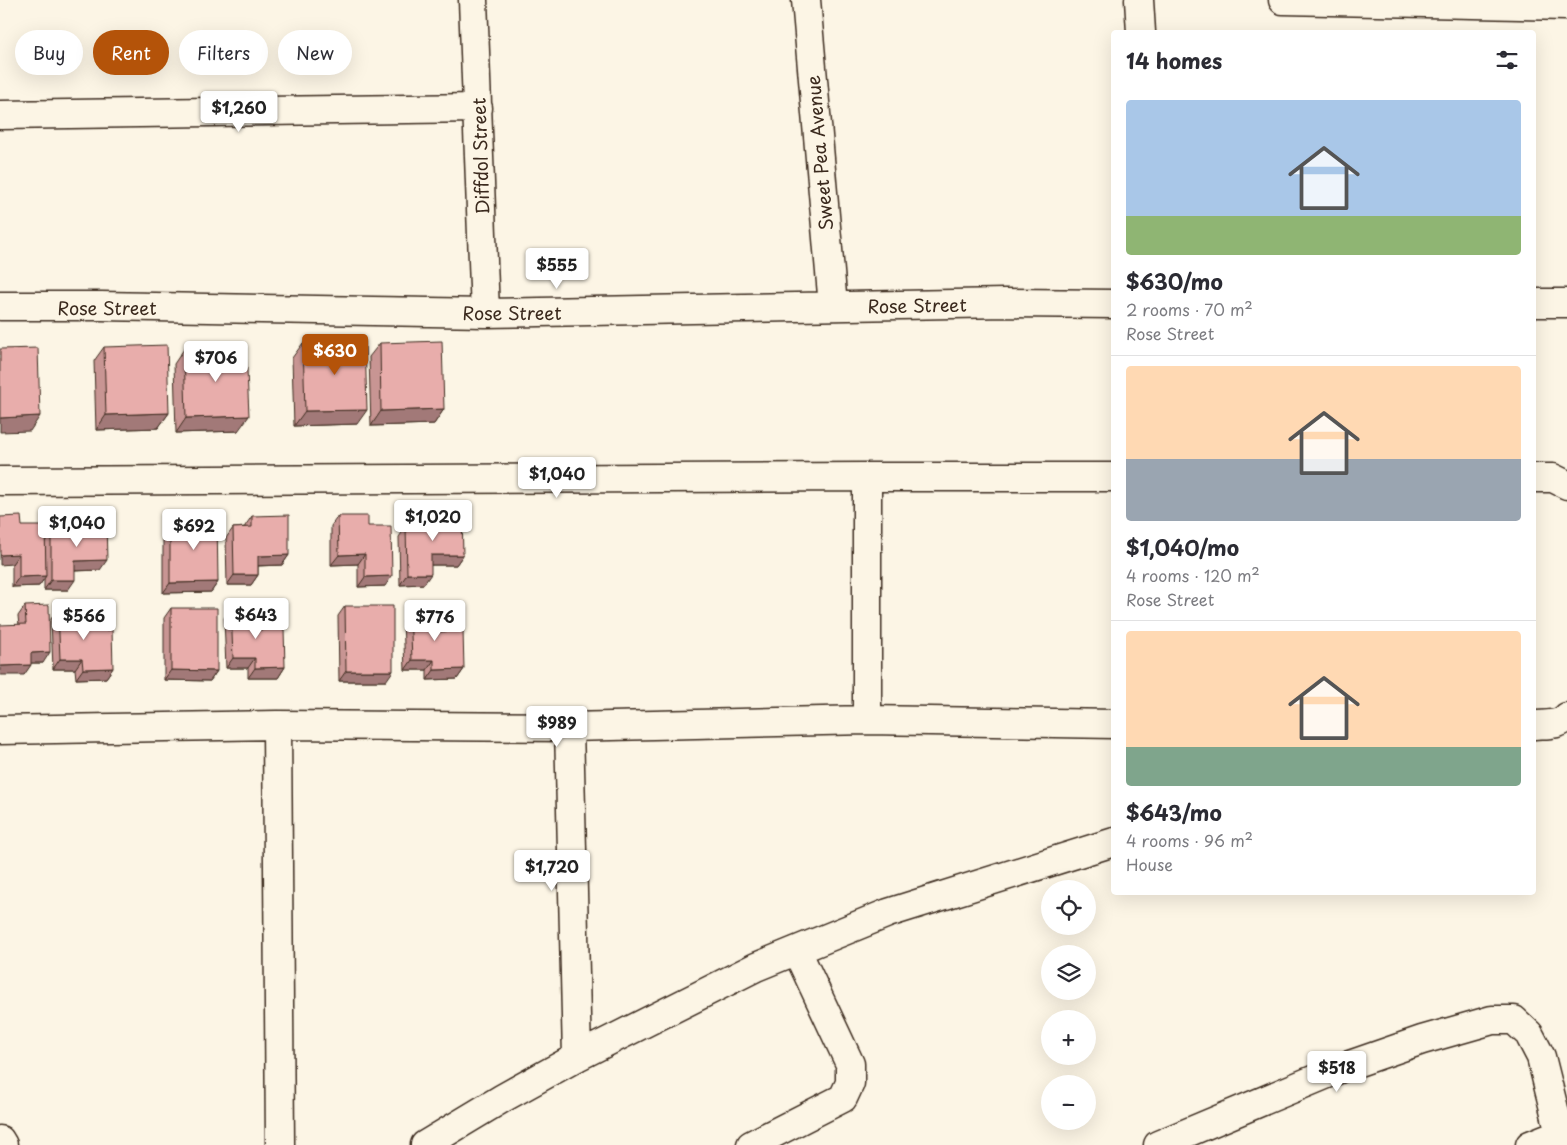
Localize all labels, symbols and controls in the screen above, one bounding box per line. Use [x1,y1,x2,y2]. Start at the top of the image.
chip: Buy [15,30,83,75]
chip: Rent [93,30,169,75]
chip: Filters [179,30,268,75]
chip: New [278,30,352,75]
text: 14 homes [1126,44,1222,76]
icon: filters [1493,46,1521,74]
street label: Sweet Pea Avenue [799,74,839,232]
pin: $1,260 [198,90,280,133]
text: $1,260 [212,95,267,119]
street label: Diffdol Street [464,97,496,215]
icon: home [1279,133,1369,223]
pin: $555 [527,248,587,290]
text: $555 [537,252,577,276]
text: $630/mo [1126,265,1223,297]
street label: Rose Street [867,291,967,319]
street label: Rose Street [57,294,157,321]
text: 2 rooms · 70 m² [1126,297,1253,321]
street label: Rose Street [462,299,562,326]
text: Rose Street [1126,321,1214,345]
pin: $630 [305,334,365,376]
text: $630 [313,338,357,362]
pin: $706 [186,340,246,383]
text: $706 [195,345,237,369]
icon: home [1279,398,1369,488]
pin: $1,040 [516,456,598,499]
text: $1,040 [529,461,585,485]
pin: $1,020 [392,500,474,542]
text: $1,020 [405,504,461,528]
pin: $1,040 [36,506,118,548]
pin: $692 [164,508,224,551]
text: $1,040 [49,510,105,534]
text: $692 [173,513,215,537]
text: $1,040/mo [1126,531,1239,563]
text: 4 rooms · 120 m² [1126,563,1260,587]
text: Rose Street [1126,587,1214,611]
pin: $566 [54,598,114,641]
pin: $643 [226,598,286,640]
pin: $776 [405,600,465,642]
text: $643 [235,602,277,626]
text: $566 [63,603,105,627]
text: $776 [415,604,455,628]
icon: home [1279,663,1369,753]
pin: $989 [527,706,587,748]
text: $989 [537,710,577,734]
text: $643/mo [1126,796,1222,828]
text: 4 rooms · 96 m² [1126,828,1253,852]
pin: $1,720 [511,850,593,892]
text: House [1126,852,1173,876]
text: $1,720 [525,854,579,878]
map controls [1041,880,1096,1130]
button: locate [1041,880,1096,935]
button: layers [1041,945,1096,1000]
button: + [1041,1010,1096,1065]
pin: $518 [1307,1050,1367,1093]
text: $518 [1318,1055,1356,1079]
button: − [1041,1075,1096,1130]

